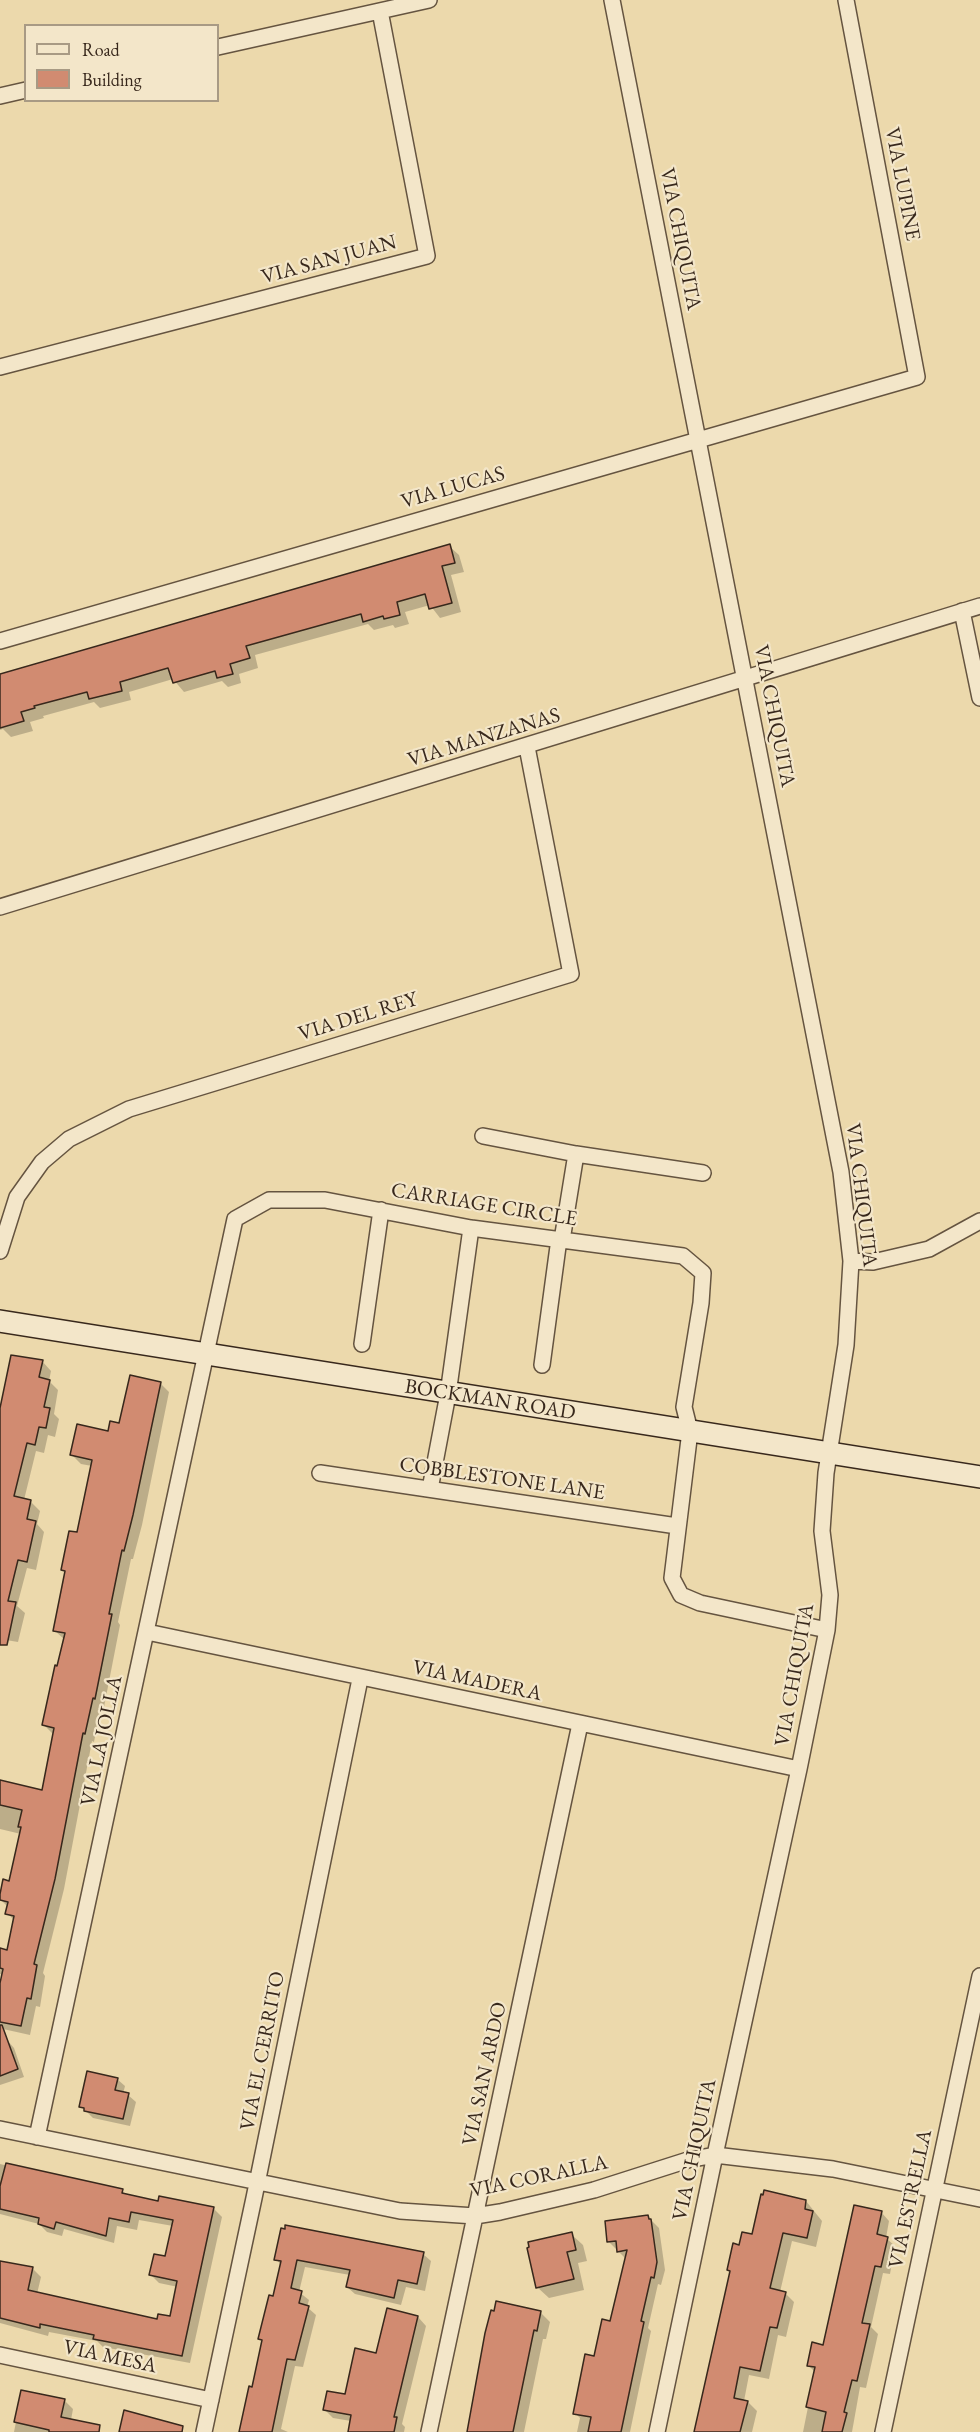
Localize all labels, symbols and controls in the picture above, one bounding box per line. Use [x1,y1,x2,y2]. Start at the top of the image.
legend [24,24,219,102]
text: Road [82,38,120,61]
text: Building [82,68,142,91]
street label: VIA LUPINE [879,125,925,243]
street label: VIA CHIQUITA [654,166,706,312]
street label: VIA SAN JUAN [259,230,399,290]
street label: VIA LUCAS [398,461,508,515]
street label: VIA CHIQUITA [748,643,800,789]
street label: VIA MANZANAS [405,703,563,773]
street label: VIA DEL REY [295,987,421,1047]
street label: VIA CHIQUITA [840,1122,882,1268]
street label: CARRIAGE CIRCLE [389,1178,579,1232]
street label: BOCKMAN ROAD [403,1374,577,1426]
street label: COBBLESTONE LANE [398,1452,606,1506]
street label: VIA CHIQUITA [770,1602,820,1748]
street label: VIA MADERA [410,1655,544,1707]
street label: VIA LA JOLLA [76,1673,128,1809]
street label: VIA EL CERRITO [235,1969,291,2133]
street label: VIA SAN ARDO [457,2000,513,2148]
street label: VIA CHIQUITA [668,2077,722,2223]
street label: VIA ESTRELLA [884,2127,938,2271]
street label: VIA CORALLA [468,2150,610,2204]
street label: VIA MESA [61,2335,159,2379]

